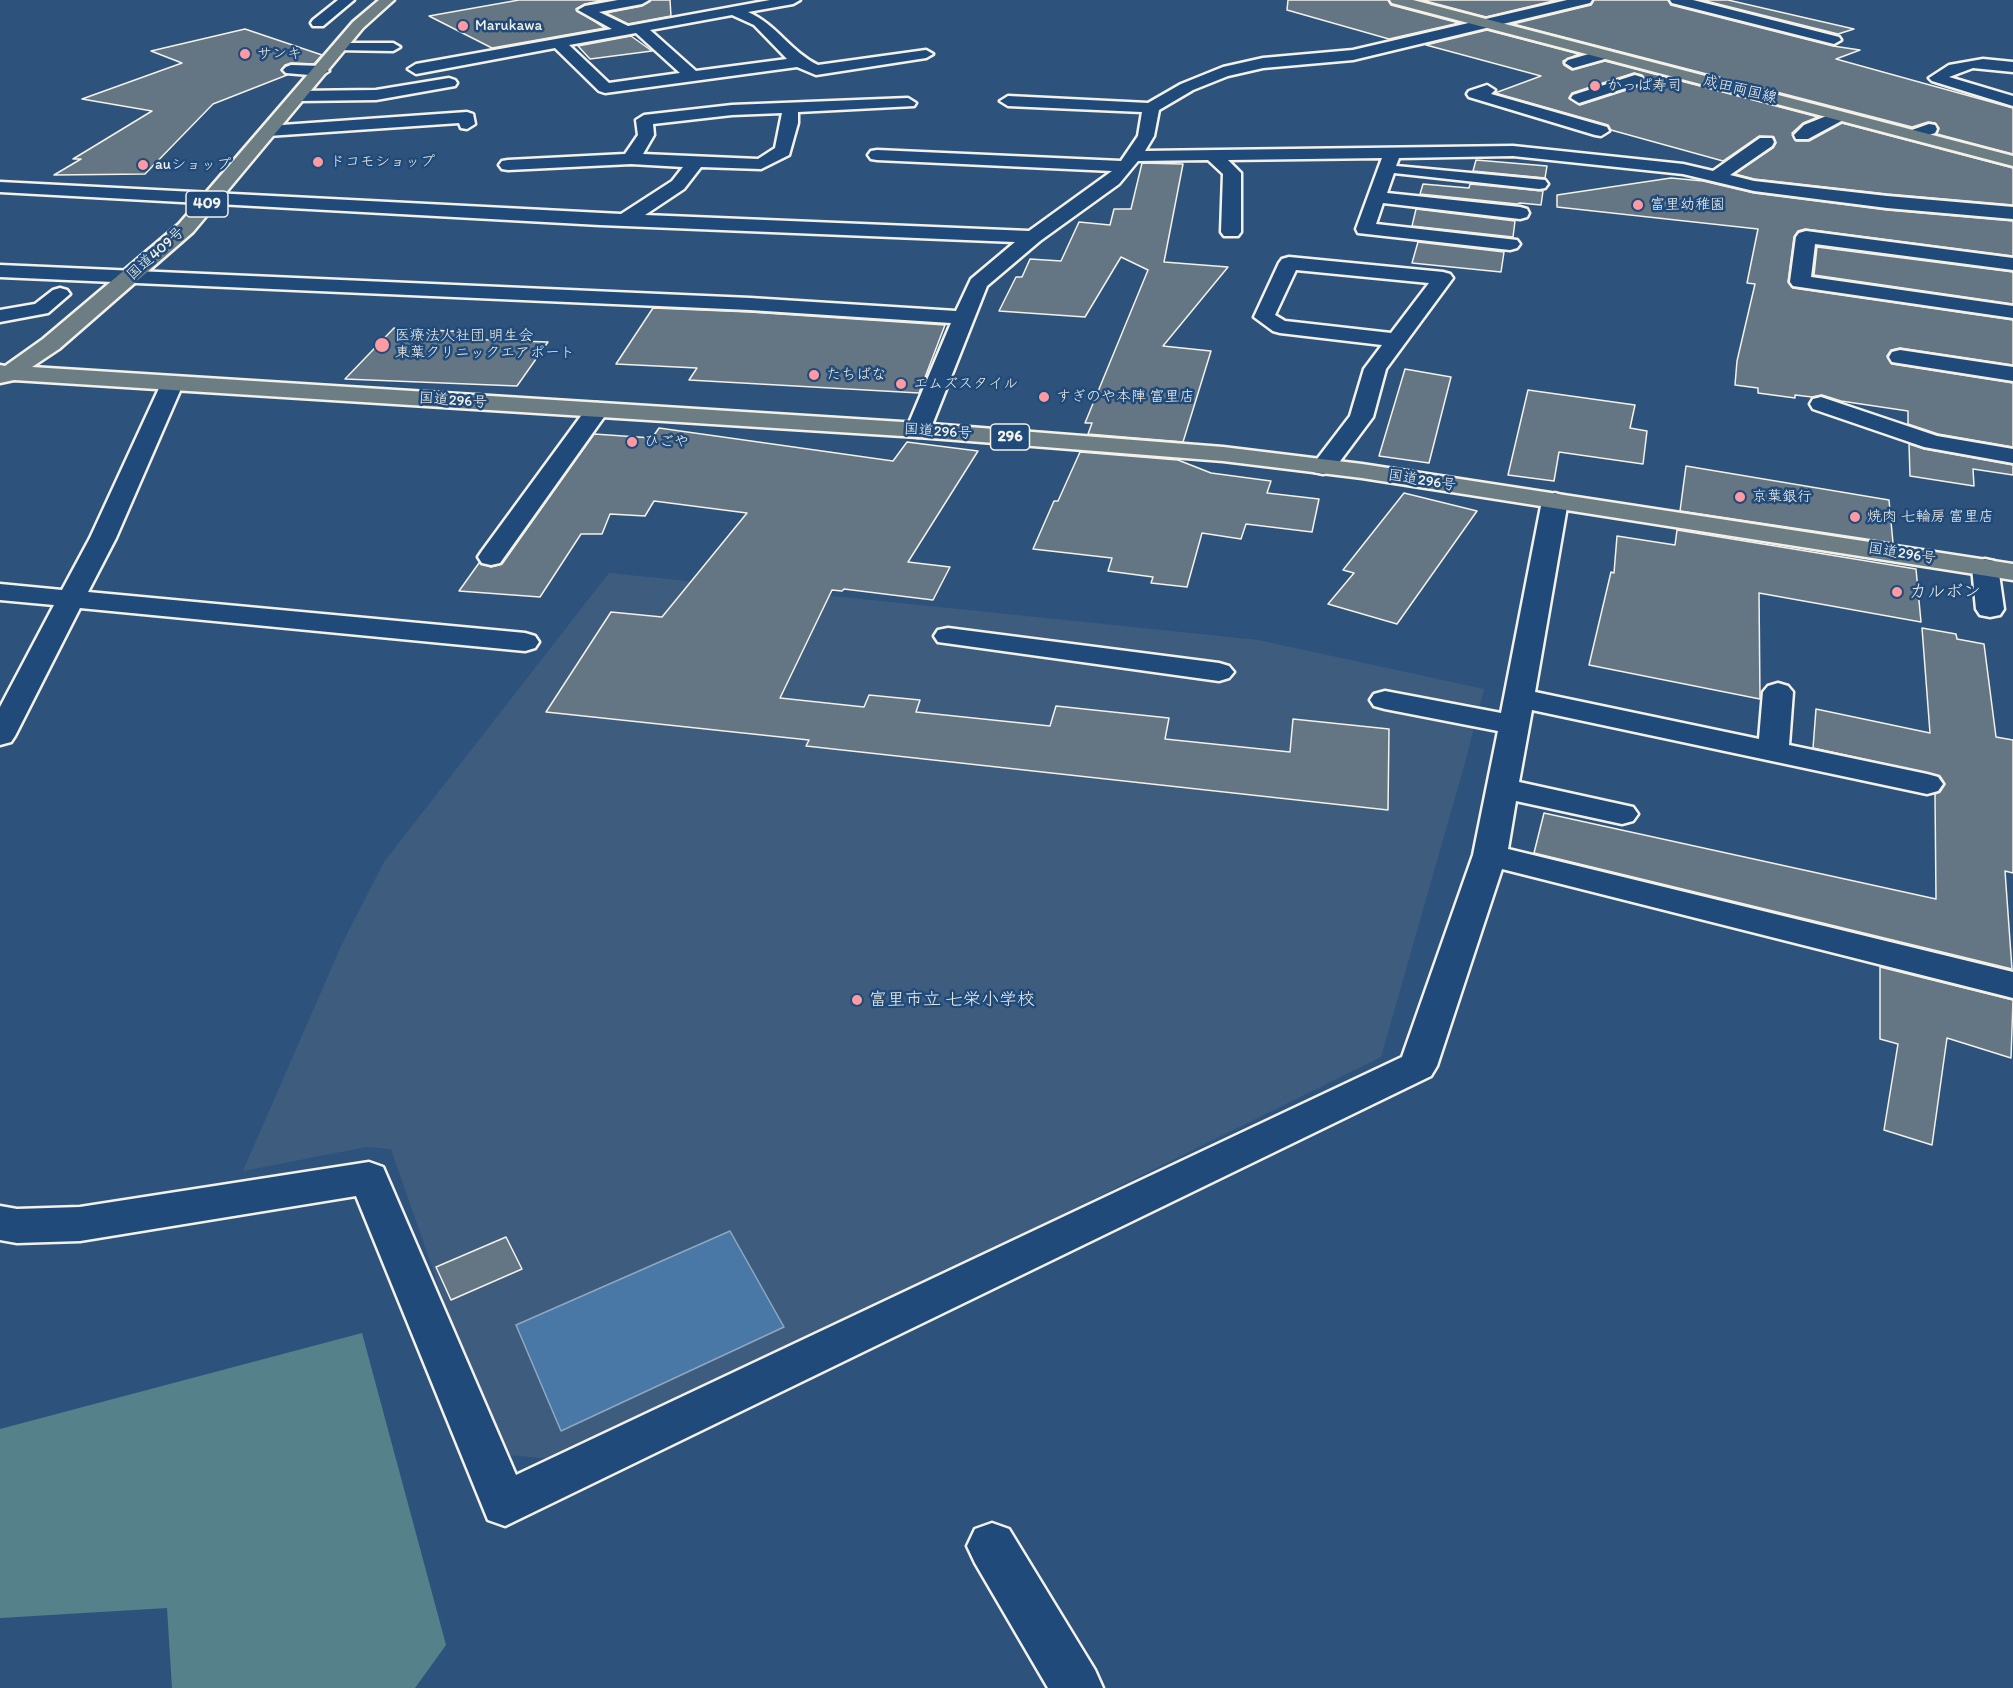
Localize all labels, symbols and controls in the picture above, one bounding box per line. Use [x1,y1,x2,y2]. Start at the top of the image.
place label: Marukawa [475,17,542,35]
marker: Marukawa [456,19,470,33]
place label: サンキ [257,45,302,63]
marker: サンキ [238,47,252,61]
street label: 成田両国線 [1701,72,1779,108]
place label: かっぱ寿司 [1607,77,1682,95]
marker: かっぱ寿司 [1588,79,1602,93]
place label: ドコモショップ [330,153,435,171]
marker: ドコモショップ [311,155,325,169]
place label: auショップ [155,156,231,174]
marker: auショップ [136,158,150,172]
road number: 409 [186,191,228,217]
place label: 富里幼稚園 [1650,196,1725,214]
marker: 富里幼稚園 [1631,198,1645,212]
street label: 国道409号 [124,224,188,284]
place label: 医療法人社団 明生会 東葉クリニックエアポート [395,327,575,362]
marker: 医療法人社団 明生会 東葉クリニックエアポート [373,336,391,354]
place label: たちばな [826,366,886,384]
marker: たちばな [807,368,821,382]
place label: エムズスタイル [913,375,1018,393]
marker: エムズスタイル [894,377,908,391]
place label: すぎのや本陣 富里店 [1056,388,1194,406]
street label: 国道296号 [418,390,488,412]
marker: すぎのや本陣 富里店 [1037,390,1051,404]
street label: 国道296号 [903,421,973,443]
road number: 296 [990,424,1030,450]
place label: ひごや [644,433,689,451]
marker: ひごや [625,435,639,449]
street label: 国道296号 [1387,467,1457,495]
place label: 京葉銀行 [1752,488,1812,506]
marker: 京葉銀行 [1733,490,1747,504]
place label: 焼肉 七輪房 富里店 [1867,508,1994,526]
marker: 焼肉 七輪房 富里店 [1848,510,1862,524]
street label: 国道296号 [1867,540,1937,568]
place label: カルボン [1909,581,1981,603]
marker: カルボン [1890,585,1904,599]
place label: 富里市立 七栄小学校 [869,989,1035,1011]
marker: 富里市立 七栄小学校 [850,993,864,1007]

